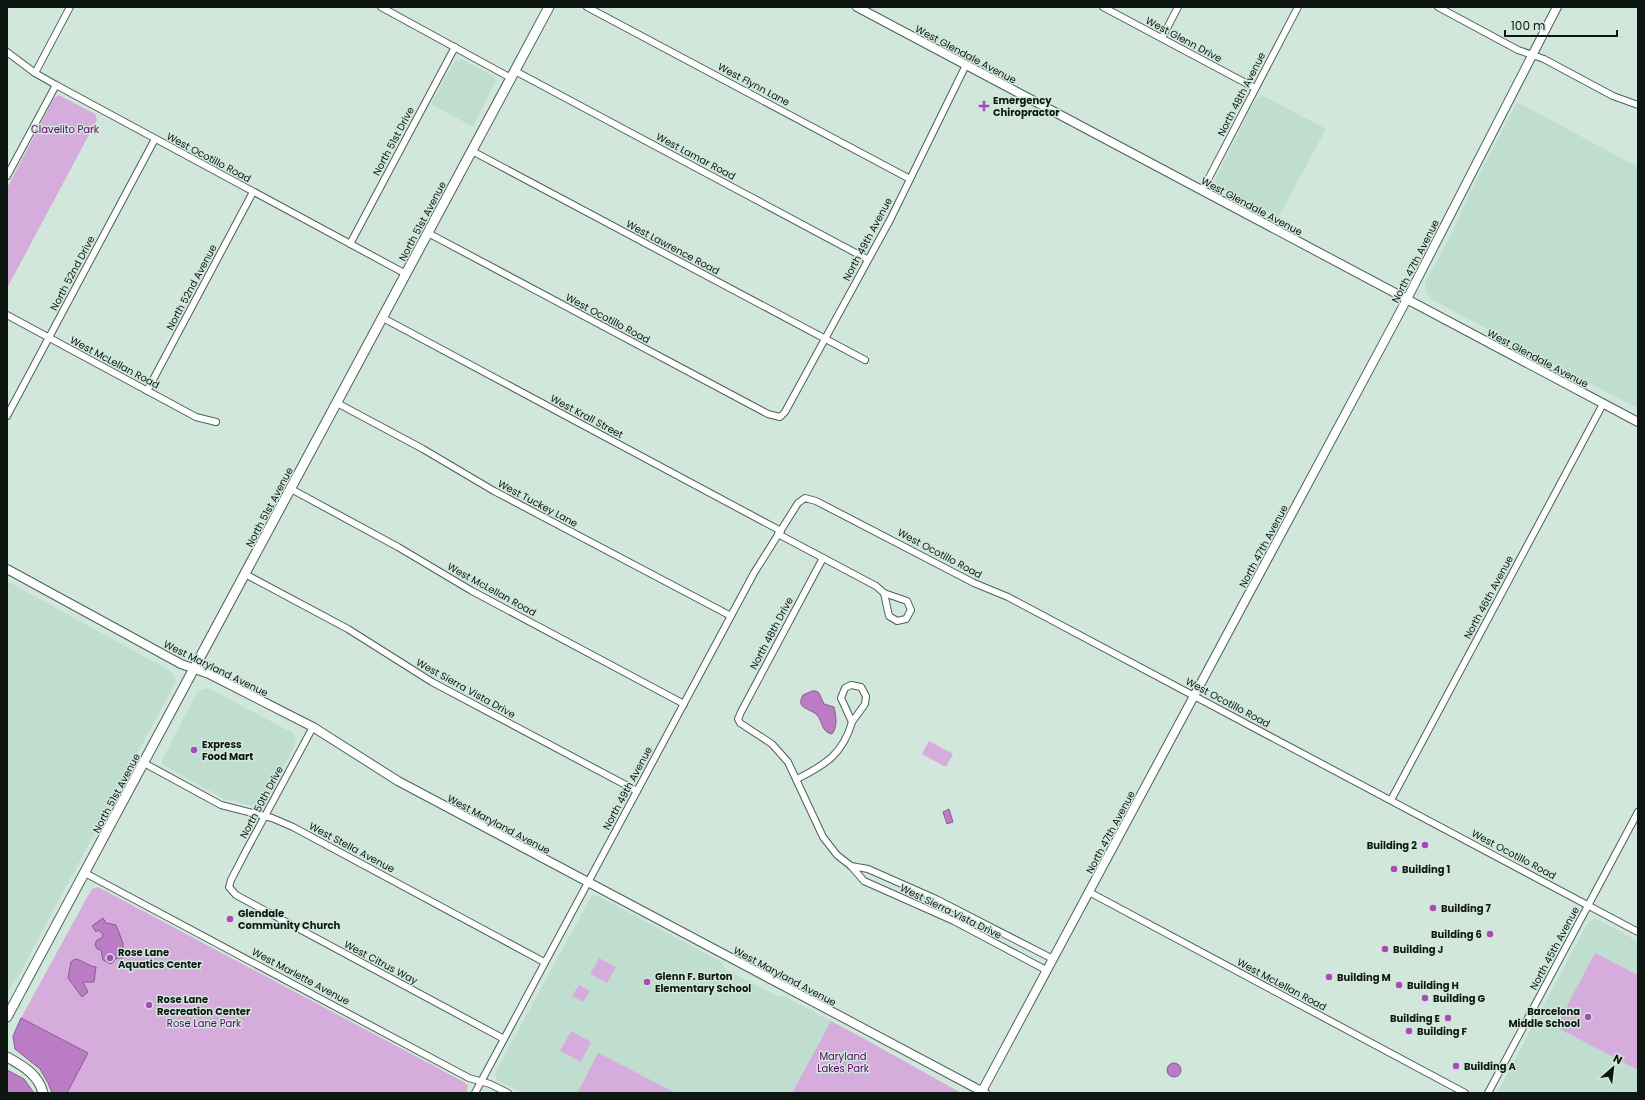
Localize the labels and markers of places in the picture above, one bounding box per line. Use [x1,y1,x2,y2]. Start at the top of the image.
place label: Emergency Chiropractor [993,93,1060,120]
marker: Emergency Chiropractor [978,100,990,112]
place label: Express Food Mart [202,737,253,764]
marker: Express Food Mart [189,745,199,755]
place label: Building 2 [1367,838,1417,853]
marker: Building 2 [1420,840,1430,850]
place label: Building 1 [1402,862,1451,877]
marker: Building 1 [1389,864,1399,874]
place label: Building 7 [1441,901,1492,916]
marker: Building 7 [1428,903,1438,913]
place label: Glendale Community Church [238,906,341,933]
marker: Glendale Community Church [225,914,235,924]
place label: Building 6 [1431,927,1482,942]
marker: Building 6 [1485,929,1495,939]
place label: Building J [1393,942,1444,957]
marker: Building J [1380,944,1390,954]
place label: Rose Lane Aquatics Center [118,945,202,972]
marker: Rose Lane Aquatics Center [105,953,115,963]
place label: Glenn F. Burton Elementary School [655,969,751,996]
place label: Building M [1337,970,1391,985]
marker: Building M [1324,972,1334,982]
marker: Glenn F. Burton Elementary School [642,977,652,987]
place label: Building H [1407,978,1459,993]
marker: Building H [1394,980,1404,990]
place label: Building G [1433,991,1486,1006]
place label: Rose Lane Recreation Center [157,992,251,1019]
marker: Building G [1420,993,1430,1003]
marker: Rose Lane Recreation Center [144,1000,154,1010]
place label: Barcelona Middle School [1508,1004,1580,1031]
place label: Building E [1390,1011,1440,1026]
marker: Barcelona Middle School [1583,1012,1593,1022]
marker: Building E [1443,1013,1453,1023]
place label: Building F [1417,1024,1468,1039]
marker: Building F [1404,1026,1414,1036]
place label: Building A [1464,1059,1517,1074]
marker: Building A [1451,1061,1461,1071]

